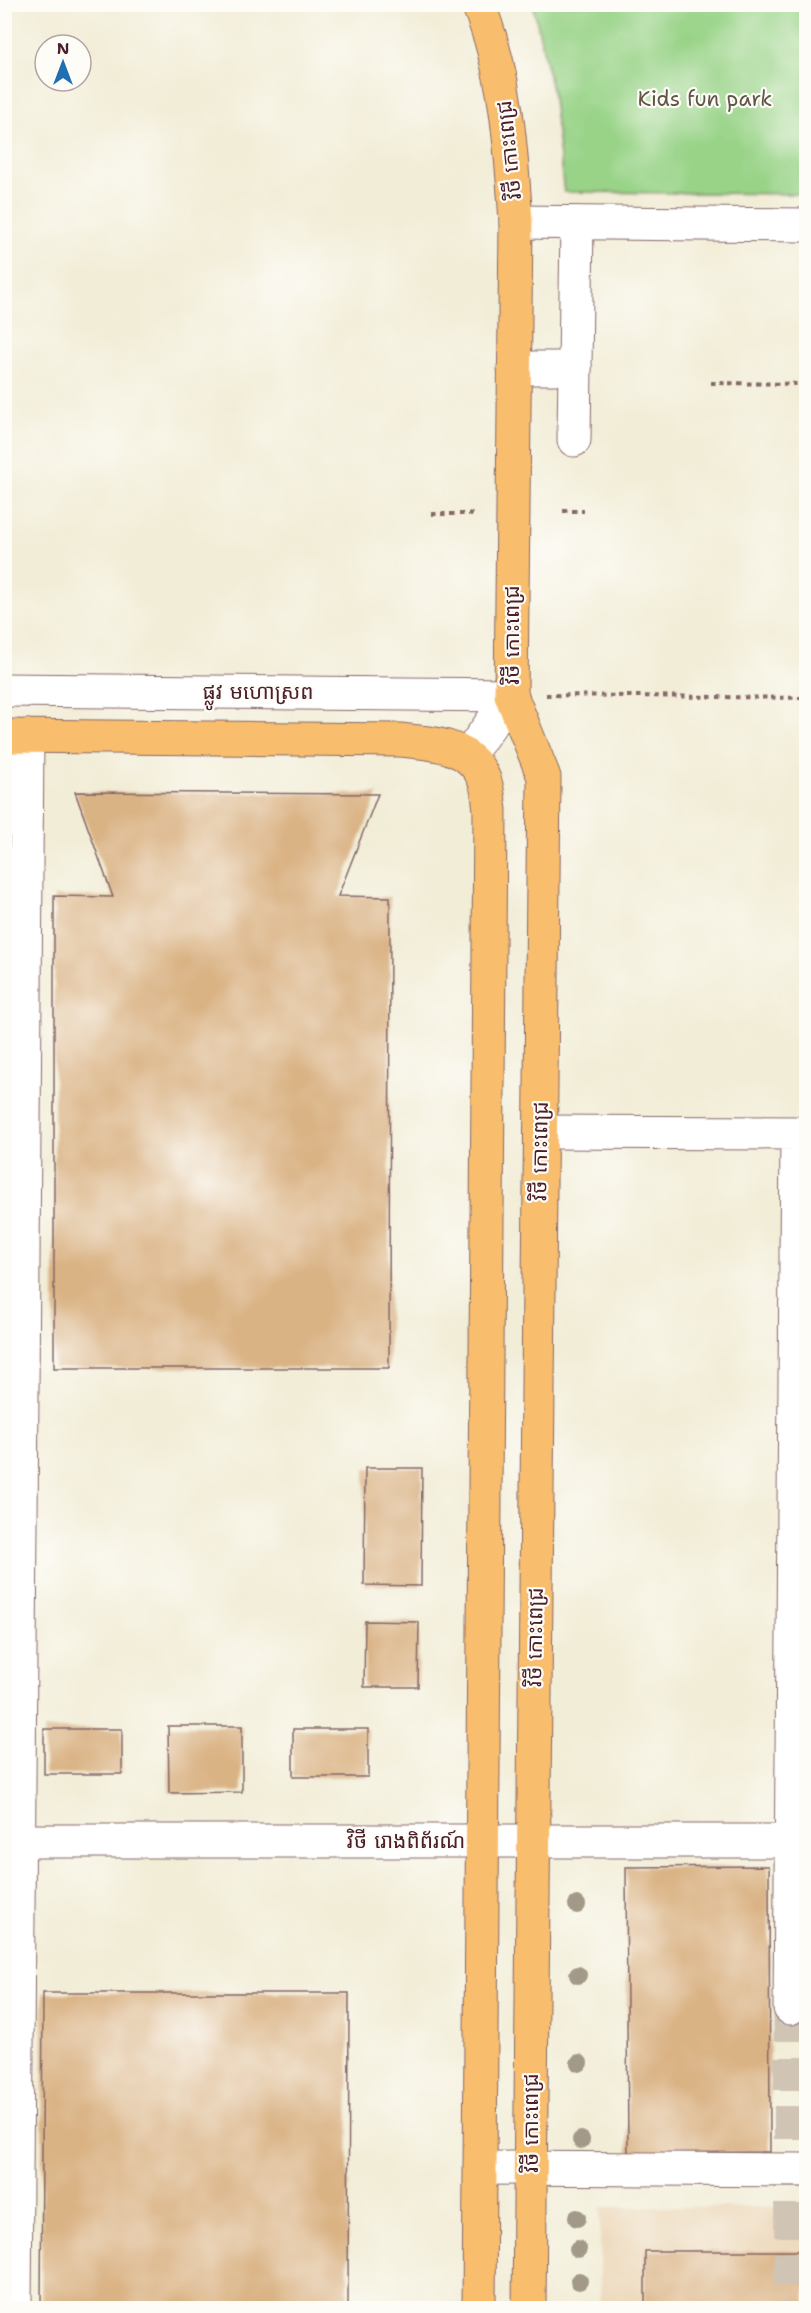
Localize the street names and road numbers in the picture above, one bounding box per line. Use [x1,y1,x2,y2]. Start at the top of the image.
street label: វិថី កោះពេជ្រ [490,99,528,202]
street label: វិថី កោះពេជ្រ [498,585,526,686]
street label: ផ្លូវ មហោស្រព [202,678,314,711]
street label: វិថី កោះពេជ្រ [525,1101,555,1202]
street label: វិថី កោះពេជ្រ [520,1587,550,1688]
street label: វិថី រោងពិព័រណ៍ [346,1827,465,1855]
street label: វិថី កោះពេជ្រ [517,2073,545,2174]

